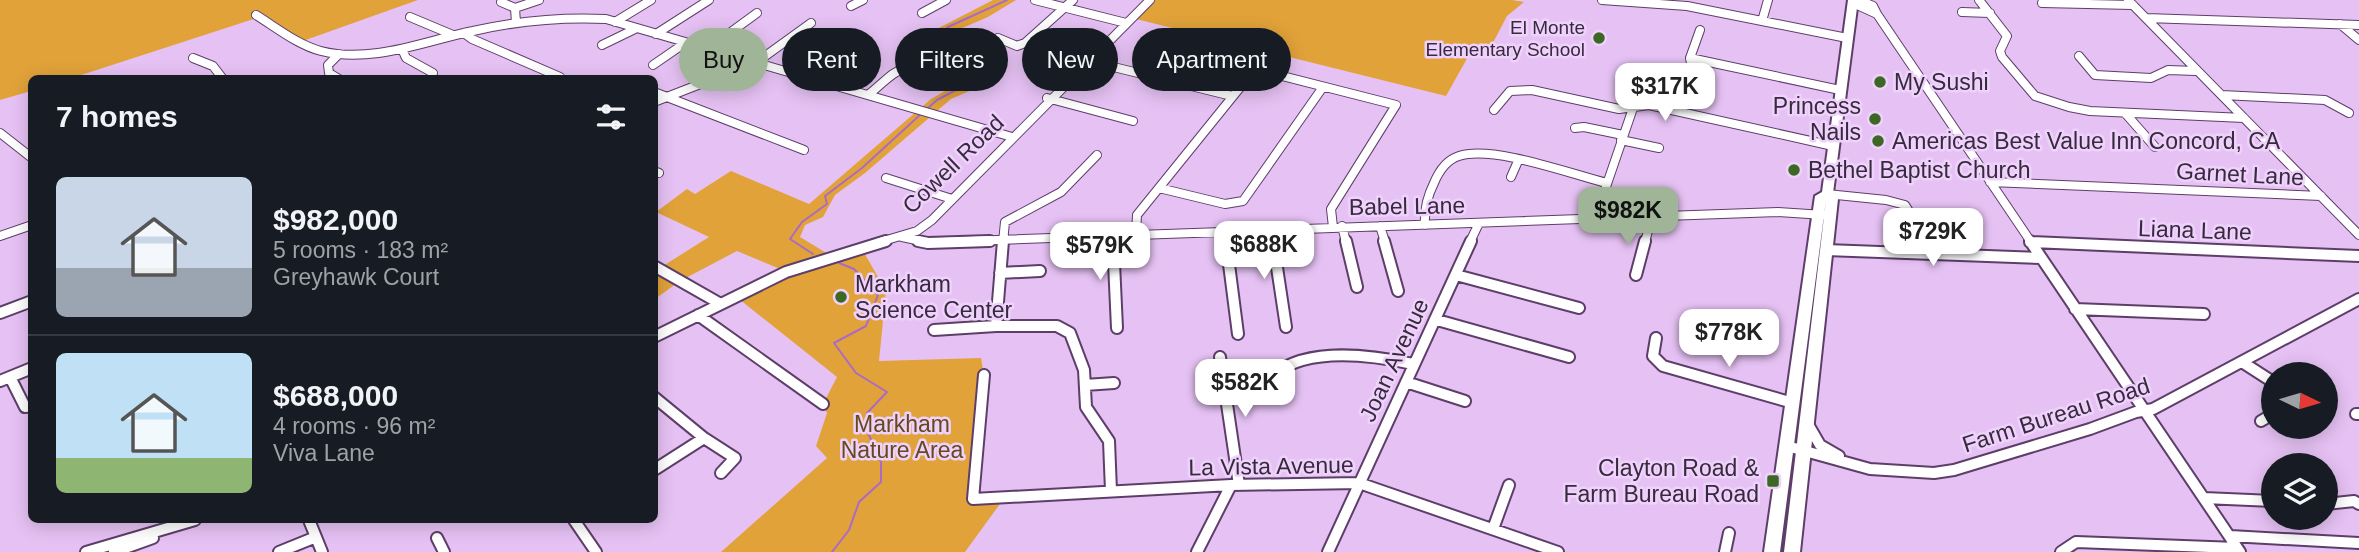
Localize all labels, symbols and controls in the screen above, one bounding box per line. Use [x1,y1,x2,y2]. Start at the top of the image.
place label: El Monte Elementary School [1426,17,1585,60]
chip: Buy [679,28,768,91]
chip: Rent [782,28,881,91]
chip: Filters [895,28,1008,91]
chip: New [1022,28,1118,91]
chip: Apartment [1132,28,1291,91]
marker: El Monte Elementary School [1591,30,1607,46]
pin: $317K [1616,64,1714,123]
place label: My Sushi [1894,69,1989,95]
text: $317K [1631,73,1699,99]
marker: My Sushi [1872,74,1888,90]
place label: Princess Nails [1773,93,1861,145]
icon: filters [592,98,630,136]
text: 7 homes [56,100,178,133]
street label: Cowell Road [897,109,1009,219]
marker: Princess Nails [1867,111,1883,127]
place label: Americas Best Value Inn Concord, CA [1892,128,2281,154]
marker: Americas Best Value Inn Concord, CA [1870,133,1886,149]
place label: Bethel Baptist Church [1808,157,2030,183]
street label: Garnet Lane [2175,158,2305,190]
marker: Bethel Baptist Church [1786,162,1802,178]
pin: $982K [1579,188,1677,247]
street label: Babel Lane [1349,192,1465,220]
text: $982K [1594,197,1662,223]
text: $982,000 [273,203,398,236]
icon: home [112,205,196,289]
pin: $729K [1884,208,1982,268]
street label: Liana Lane [2138,215,2252,245]
text: $729K [1899,218,1967,244]
pin: $579K [1051,222,1149,282]
pin: $688K [1215,222,1313,281]
text: $688K [1230,231,1298,257]
text: $579K [1066,232,1134,258]
text: 5 rooms · 183 m² [273,237,448,263]
text: Greyhawk Court [273,264,439,290]
place label: Markham Science Center [855,271,1013,323]
marker: Markham Science Center [833,289,849,305]
street label: Joan Avenue [1354,294,1434,426]
pin: $778K [1680,310,1778,369]
text: $778K [1695,319,1763,345]
pin: $582K [1196,360,1294,419]
north arrow [2261,362,2338,439]
map controls [2261,362,2338,530]
text: $582K [1211,369,1279,395]
street label: Farm Bureau Road [1959,372,2153,458]
text: $688,000 [273,379,398,412]
icon: home [112,381,196,465]
park label: Markham Nature Area [841,411,964,463]
text: 4 rooms · 96 m² [273,413,435,439]
text: Viva Lane [273,440,375,466]
street label: La Vista Avenue [1188,452,1354,480]
button: layers [2261,453,2338,530]
place label: Clayton Road & Farm Bureau Road [1563,455,1759,507]
marker: Clayton Road & Farm Bureau Road [1765,473,1781,489]

